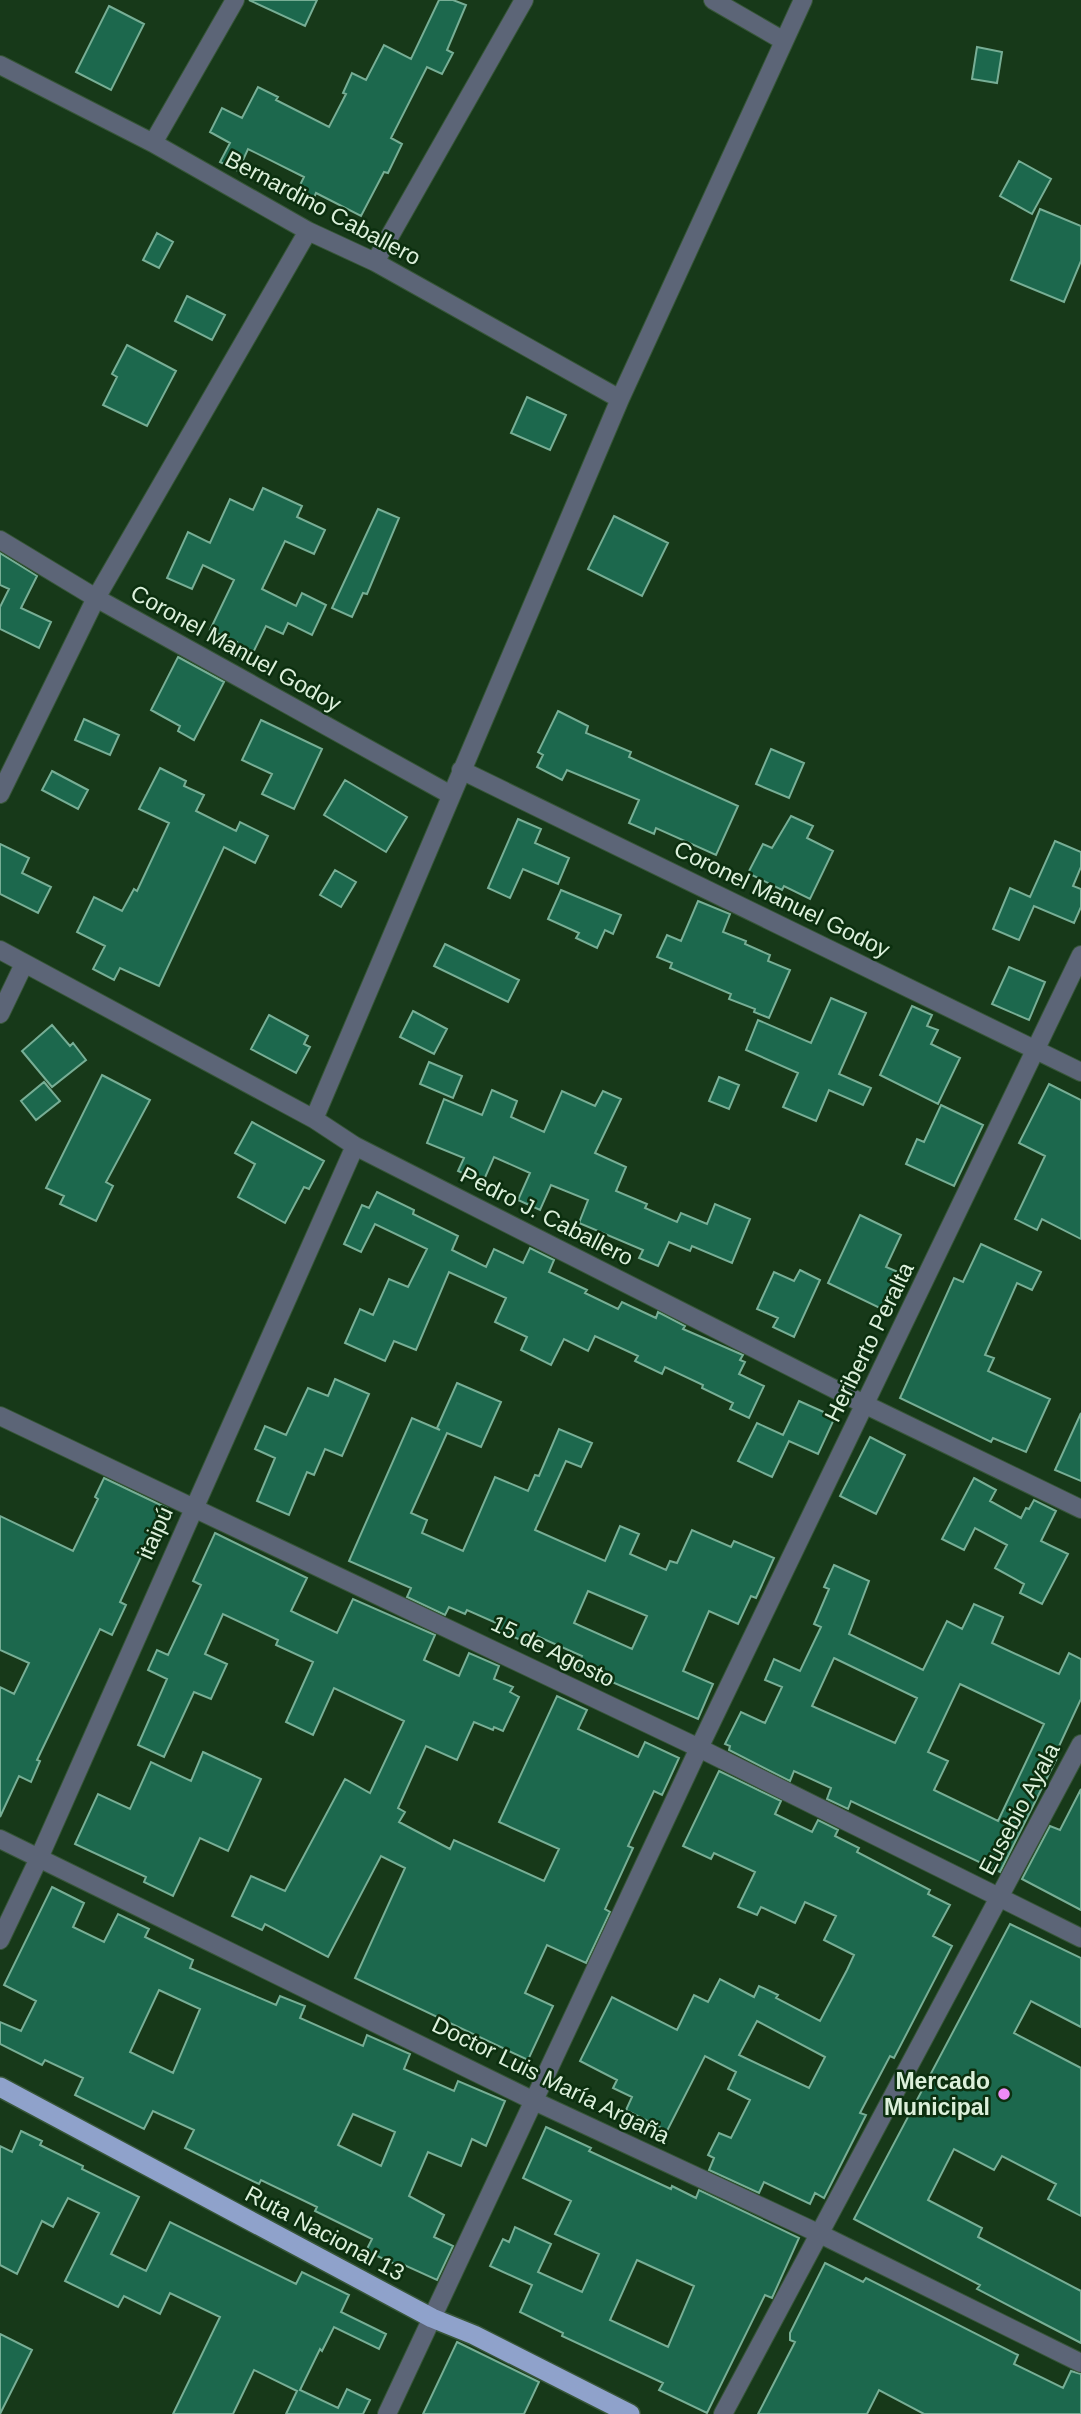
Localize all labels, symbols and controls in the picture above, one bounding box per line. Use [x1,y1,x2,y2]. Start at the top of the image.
street label: Bernardino Caballero [221,145,425,271]
street label: Coronel Manuel Godoy [126,579,346,717]
street label: Coronel Manuel Godoy [670,835,894,963]
street label: Pedro J. Caballero [456,1161,638,1271]
street label: Heriberto Peralta [819,1258,919,1426]
street label: itaipú [132,1503,178,1563]
street label: 15 de Agosto [487,1610,619,1692]
street label: Eusebio Ayala [973,1739,1065,1879]
street label: Doctor Luis María Argaña [428,2011,674,2149]
place label: Mercado Municipal [884,2068,990,2120]
marker: Mercado Municipal [996,2086,1012,2102]
street label: Ruta Nacional 13 [241,2180,409,2286]

